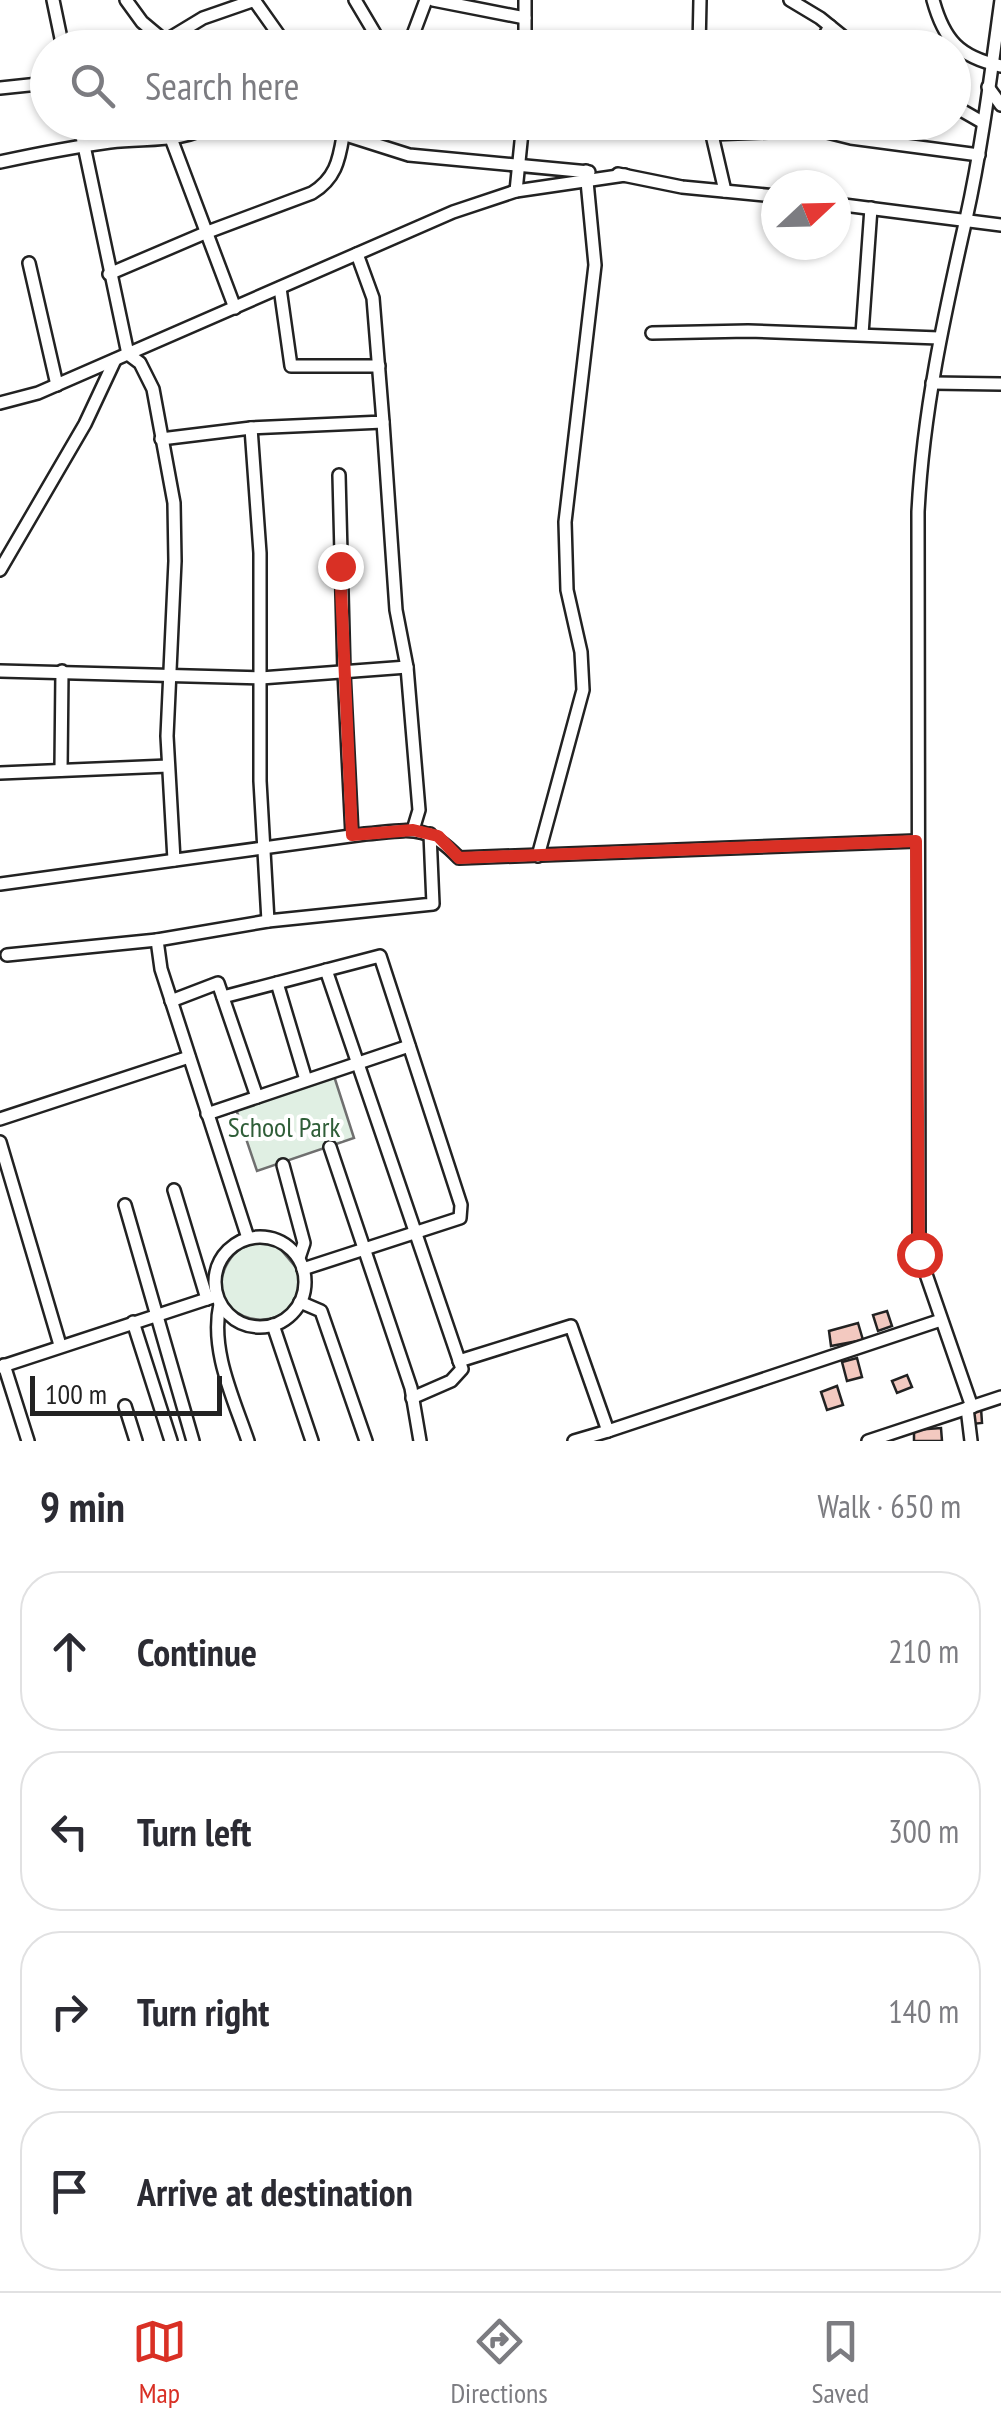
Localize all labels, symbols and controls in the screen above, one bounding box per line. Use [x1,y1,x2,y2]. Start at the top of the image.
search box [30,30,971,140]
icon: search [65,58,120,113]
text: Search here [145,61,299,110]
north arrow [761,170,851,260]
route end [318,544,364,590]
park label: School Park [228,1108,340,1145]
route start [897,1232,943,1278]
scale bar [30,1371,222,1416]
text: 100 m [45,1375,107,1412]
text: 9 min [40,1479,125,1534]
text: Walk · 650 m [817,1485,961,1527]
icon: ahead [42,1624,97,1679]
text: Continue [137,1627,257,1676]
text: 210 m [888,1630,959,1672]
icon: left [42,1804,97,1859]
text: Turn left [137,1807,251,1856]
text: 300 m [888,1810,959,1852]
icon: right [42,1984,97,2039]
text: Turn right [137,1987,269,2036]
text: 140 m [888,1990,959,2032]
icon: arrive [42,2164,97,2219]
text: Arrive at destination [137,2167,413,2216]
tab: Map [132,2314,187,2411]
tab: Directions [450,2314,548,2411]
tab: Saved [811,2314,869,2411]

